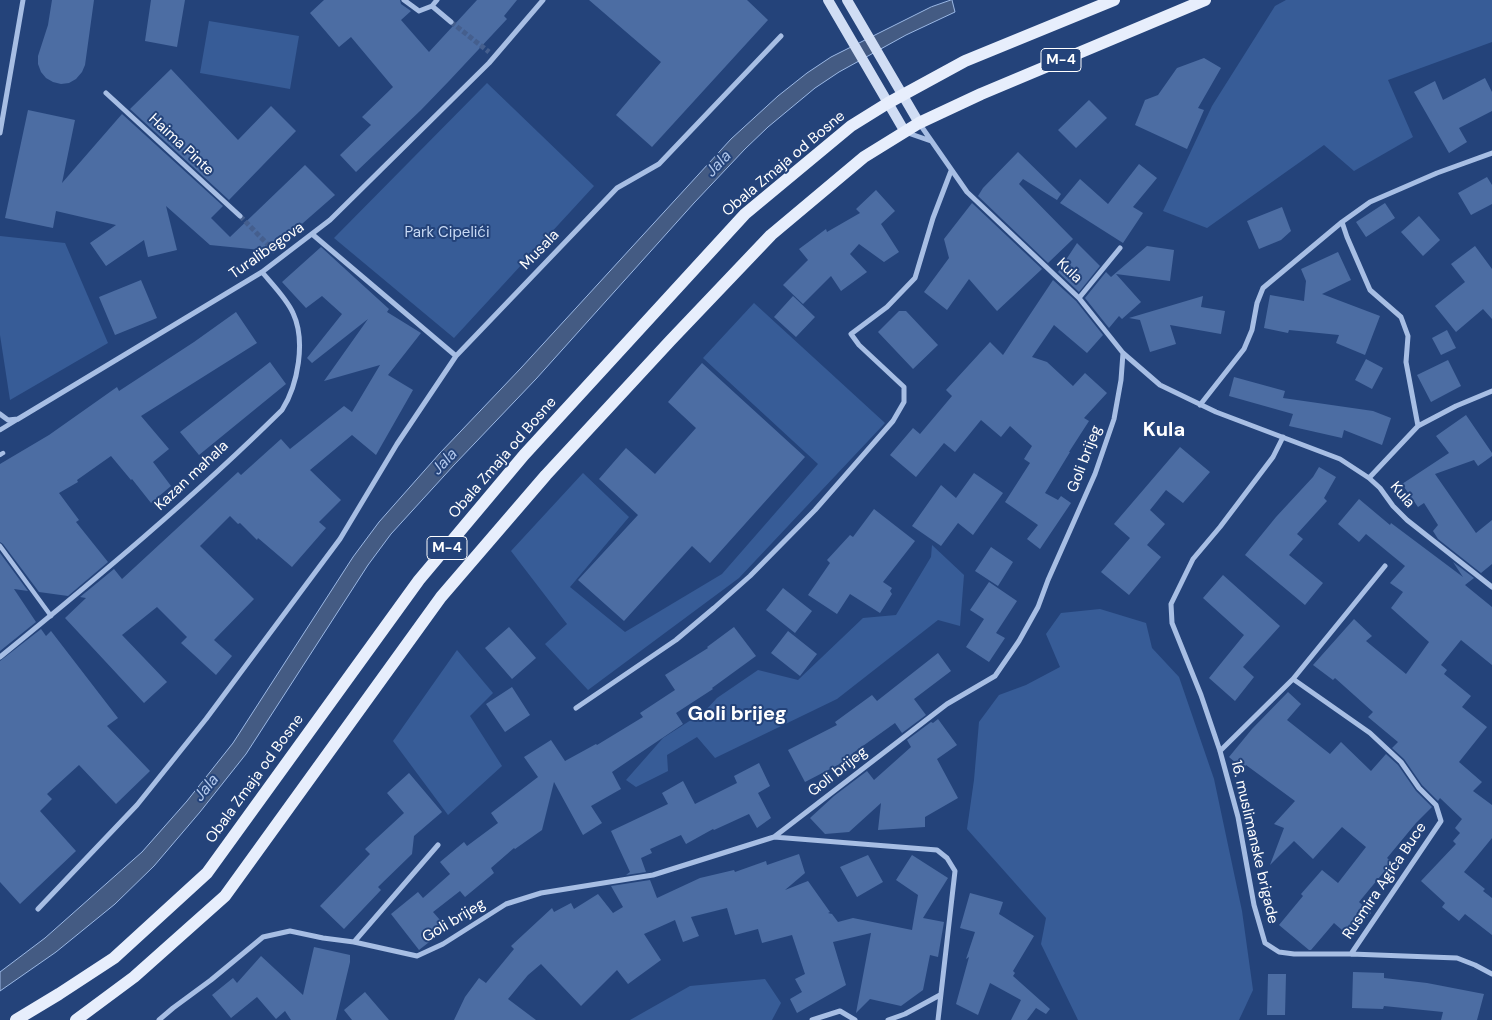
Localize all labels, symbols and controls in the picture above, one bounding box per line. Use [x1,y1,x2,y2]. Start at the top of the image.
road number: M-4 [1041,48,1081,72]
street label: Obala Zmaja od Bosne [719,107,849,221]
street label: Haima Pinte [145,110,217,180]
water label: Jala [702,147,736,181]
street label: Turalibegova [226,219,308,283]
park label: Park Cipelići [404,224,490,242]
street label: Musala [517,226,563,274]
street label: Kula [1052,255,1086,287]
street label: Obala Zmaja od Bosne [445,394,561,522]
district label: Kula [1143,419,1185,443]
street label: Goli brijeg [1064,423,1106,495]
street label: Kazan mahala [151,437,233,515]
water label: Jala [428,445,462,479]
street label: Kula [1386,478,1418,512]
road number: M-4 [427,536,467,560]
district label: Goli brijeg [687,703,787,727]
street label: Obala Zmaja od Bosne [202,711,308,847]
street label: Goli brijeg [805,743,871,801]
street label: 16. muslimanske brigade [1226,759,1282,925]
water label: Jala [190,771,224,805]
street label: Rusmira Agića Buce [1339,819,1431,943]
street label: Goli brijeg [419,895,489,947]

